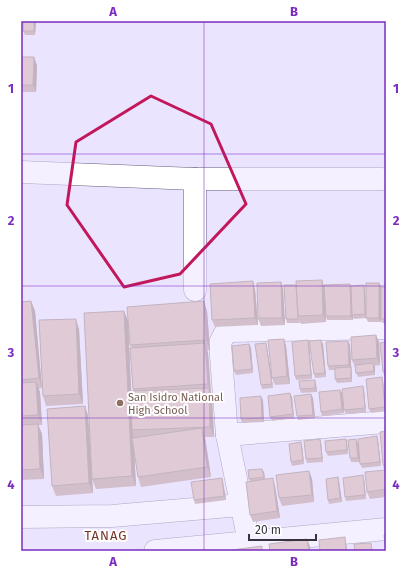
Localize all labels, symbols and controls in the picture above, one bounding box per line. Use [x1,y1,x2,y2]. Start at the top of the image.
text: A [108,4,117,19]
text: B [290,4,298,19]
text: 1 [8,81,14,96]
text: 1 [393,81,399,96]
text: 2 [8,213,15,228]
text: 2 [393,213,400,228]
text: 3 [7,345,15,360]
text: 3 [392,345,400,360]
place label: San Isidro National High School [128,391,223,417]
marker: San Isidro National High School [115,398,125,408]
text: 4 [7,477,15,492]
text: 4 [392,477,400,492]
scale bar [249,516,316,542]
text: 20 m [255,523,281,537]
district label: TANAG [85,528,127,543]
text: A [108,554,117,569]
text: B [290,554,298,569]

